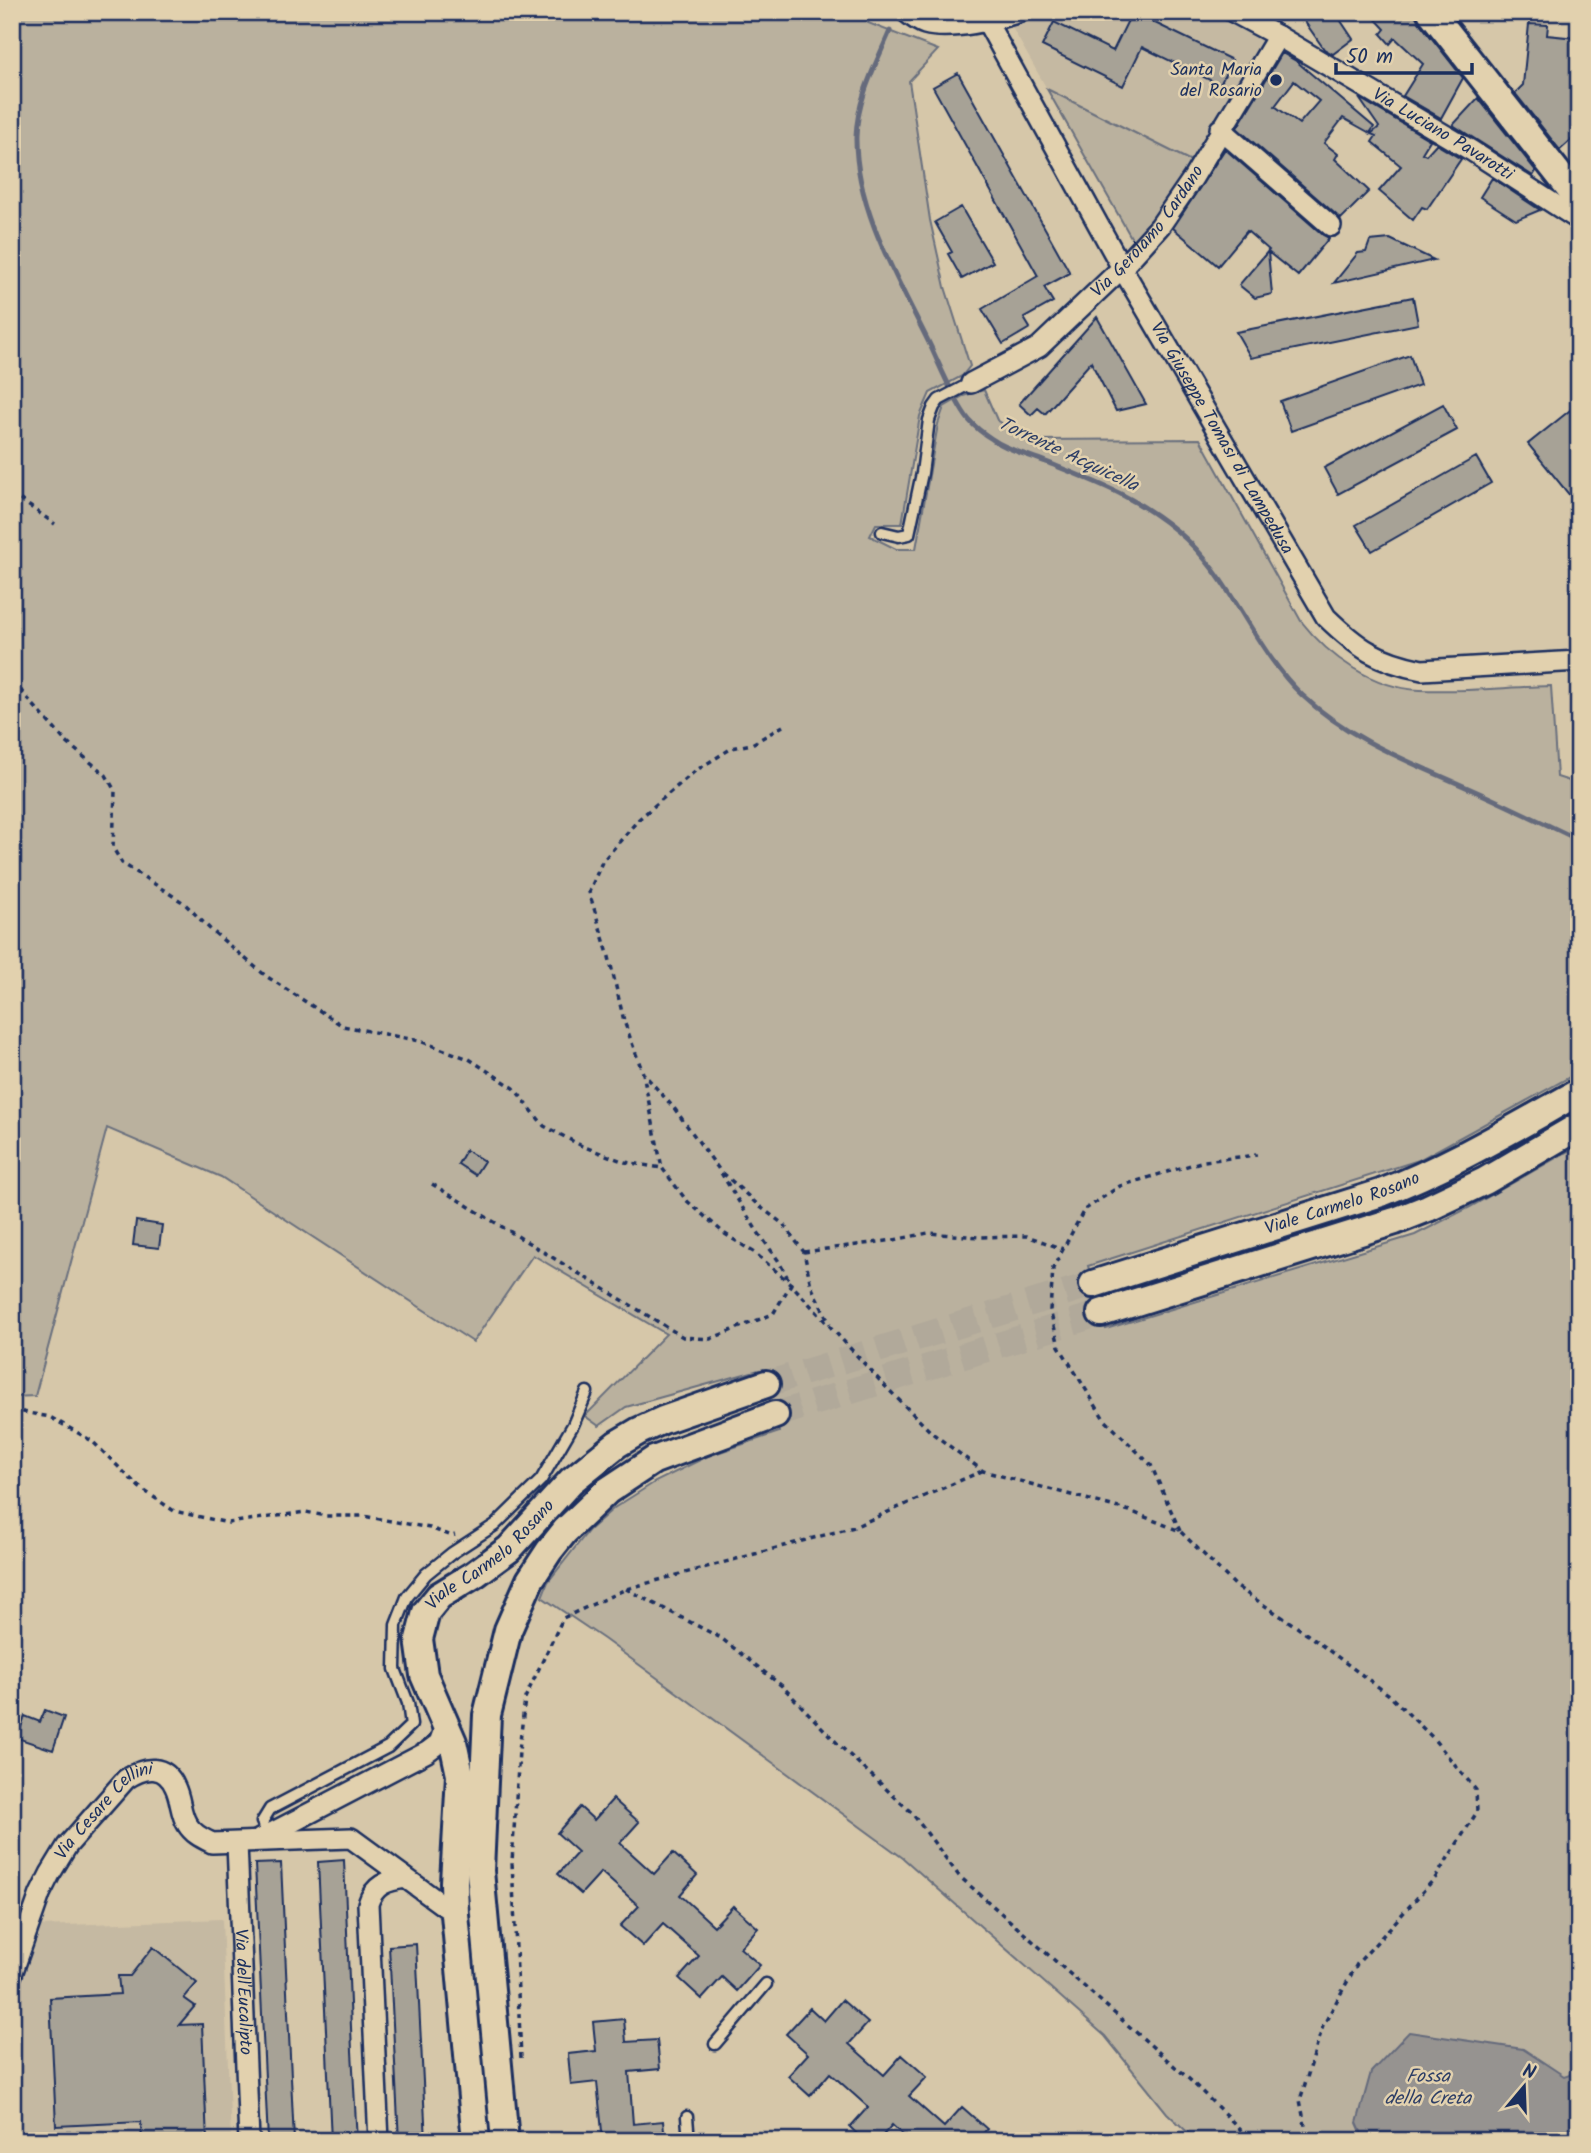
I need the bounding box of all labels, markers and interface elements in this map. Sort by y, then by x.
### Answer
scale bar [1336,32,1472,76]
text: 50 m [1346,41,1393,74]
place label: Santa Maria del Rosario [1170,56,1262,106]
marker: Santa Maria del Rosario [1268,72,1284,88]
street label: Via Luciano Pavarotti [1367,81,1520,189]
street label: Via Gerolamo Cardano [1084,160,1212,305]
street label: Via Giuseppe Tomasi di Lampedusa [1142,317,1301,560]
water label: Torrente Acquicella [993,409,1144,501]
street label: Viale Carmelo Rosano [1261,1164,1425,1243]
street label: Viale Carmelo Rosano [418,1493,562,1617]
street label: Via Cesare Cellini [47,1755,154,1865]
street label: Via dell'Eucalipto [226,1928,260,2056]
north arrow [1490,2052,1560,2122]
text: N [1518,2057,1539,2089]
water label: Fossa della Creta [1385,2062,1472,2114]

